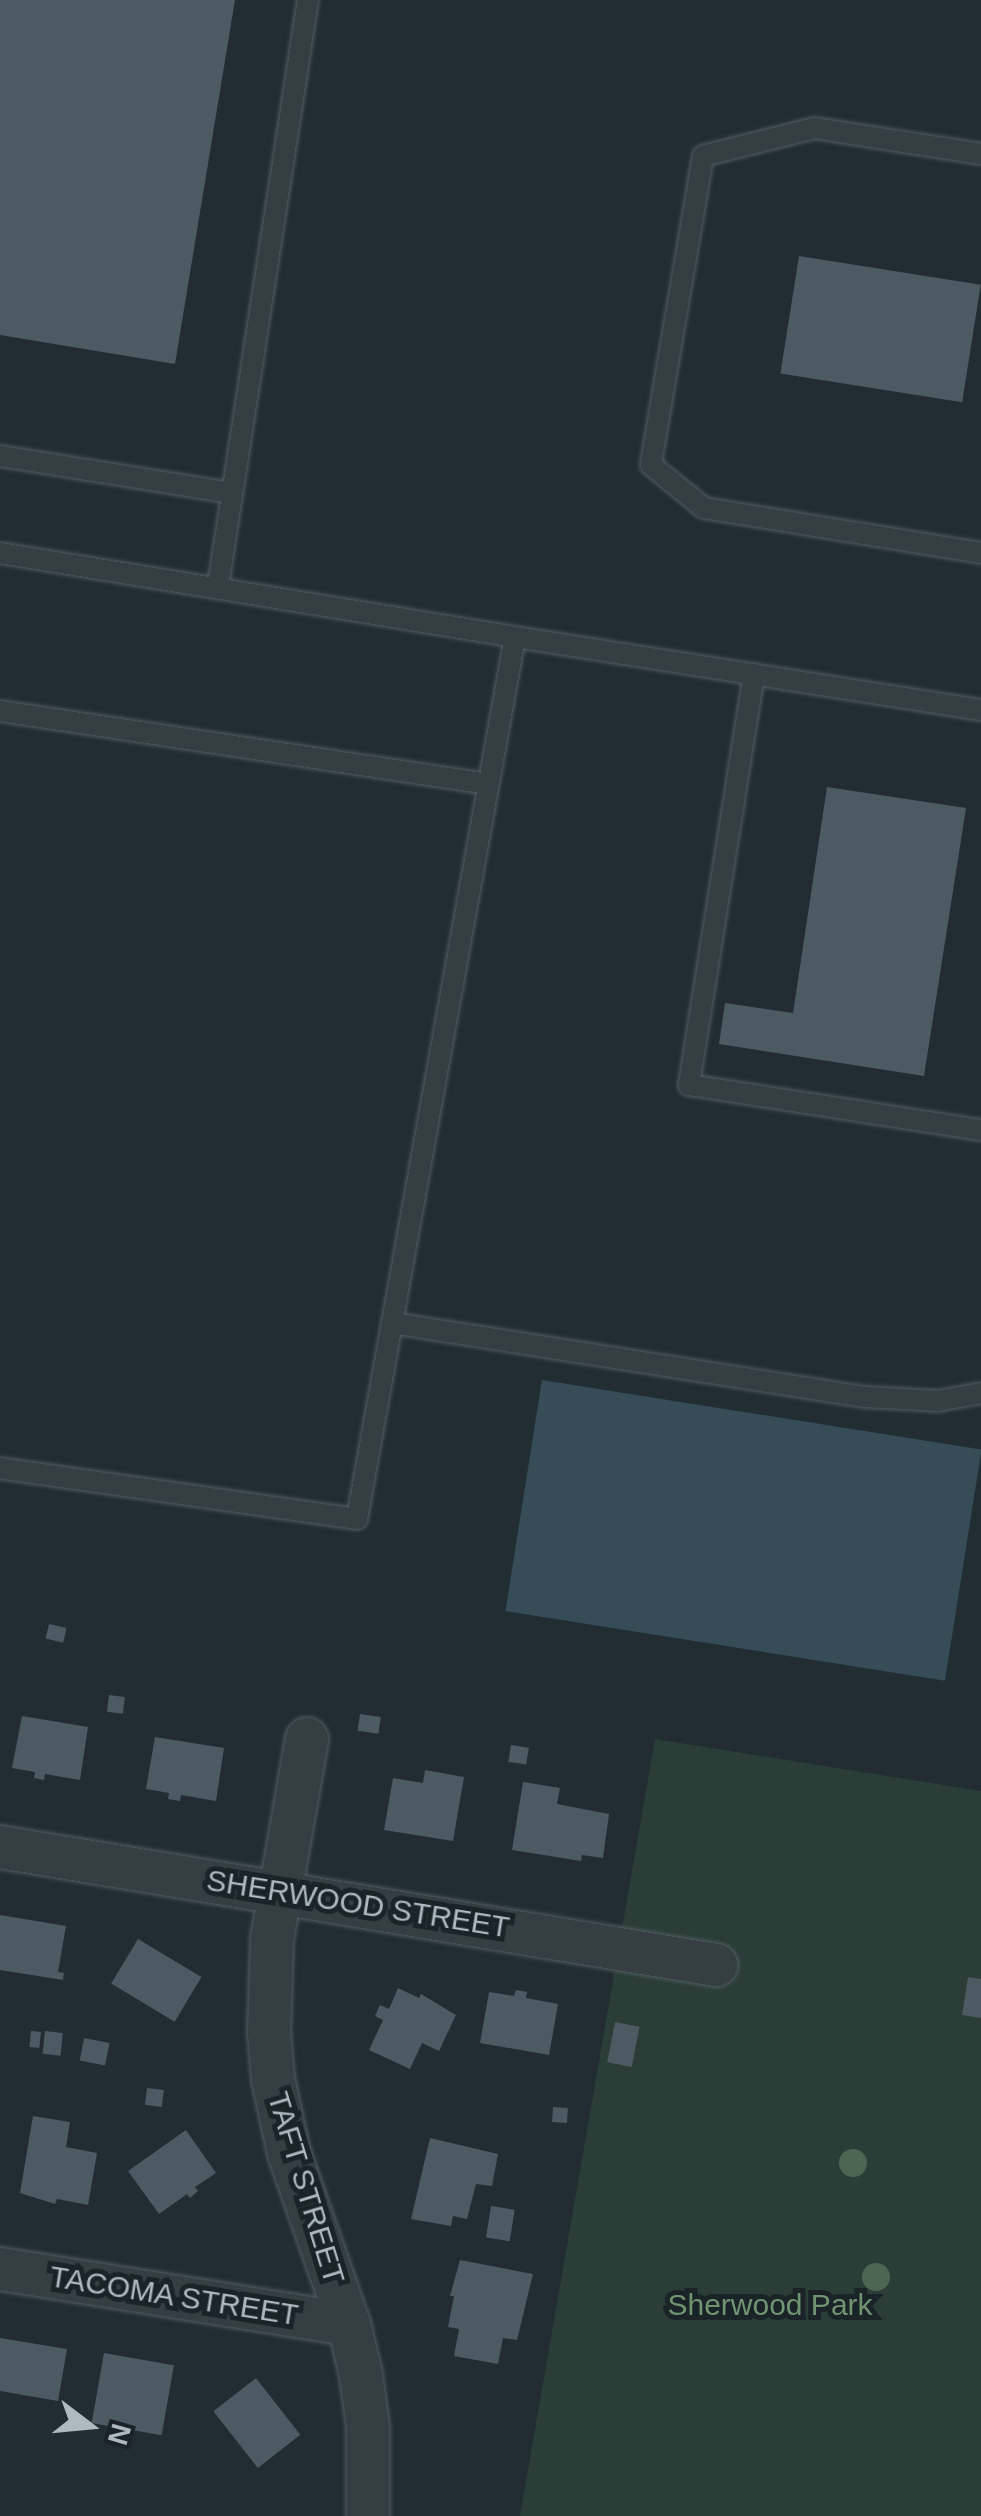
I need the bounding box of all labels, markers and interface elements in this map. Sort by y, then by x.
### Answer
street label: SHERWOOD STREET [204,1862,512,1946]
street label: TAFT STREET [260,2087,352,2289]
street label: TACOMA STREET [46,2258,302,2334]
park label: Sherwood Park [667,2287,873,2323]
north arrow [40,2376,140,2476]
text: N [102,2420,137,2448]

